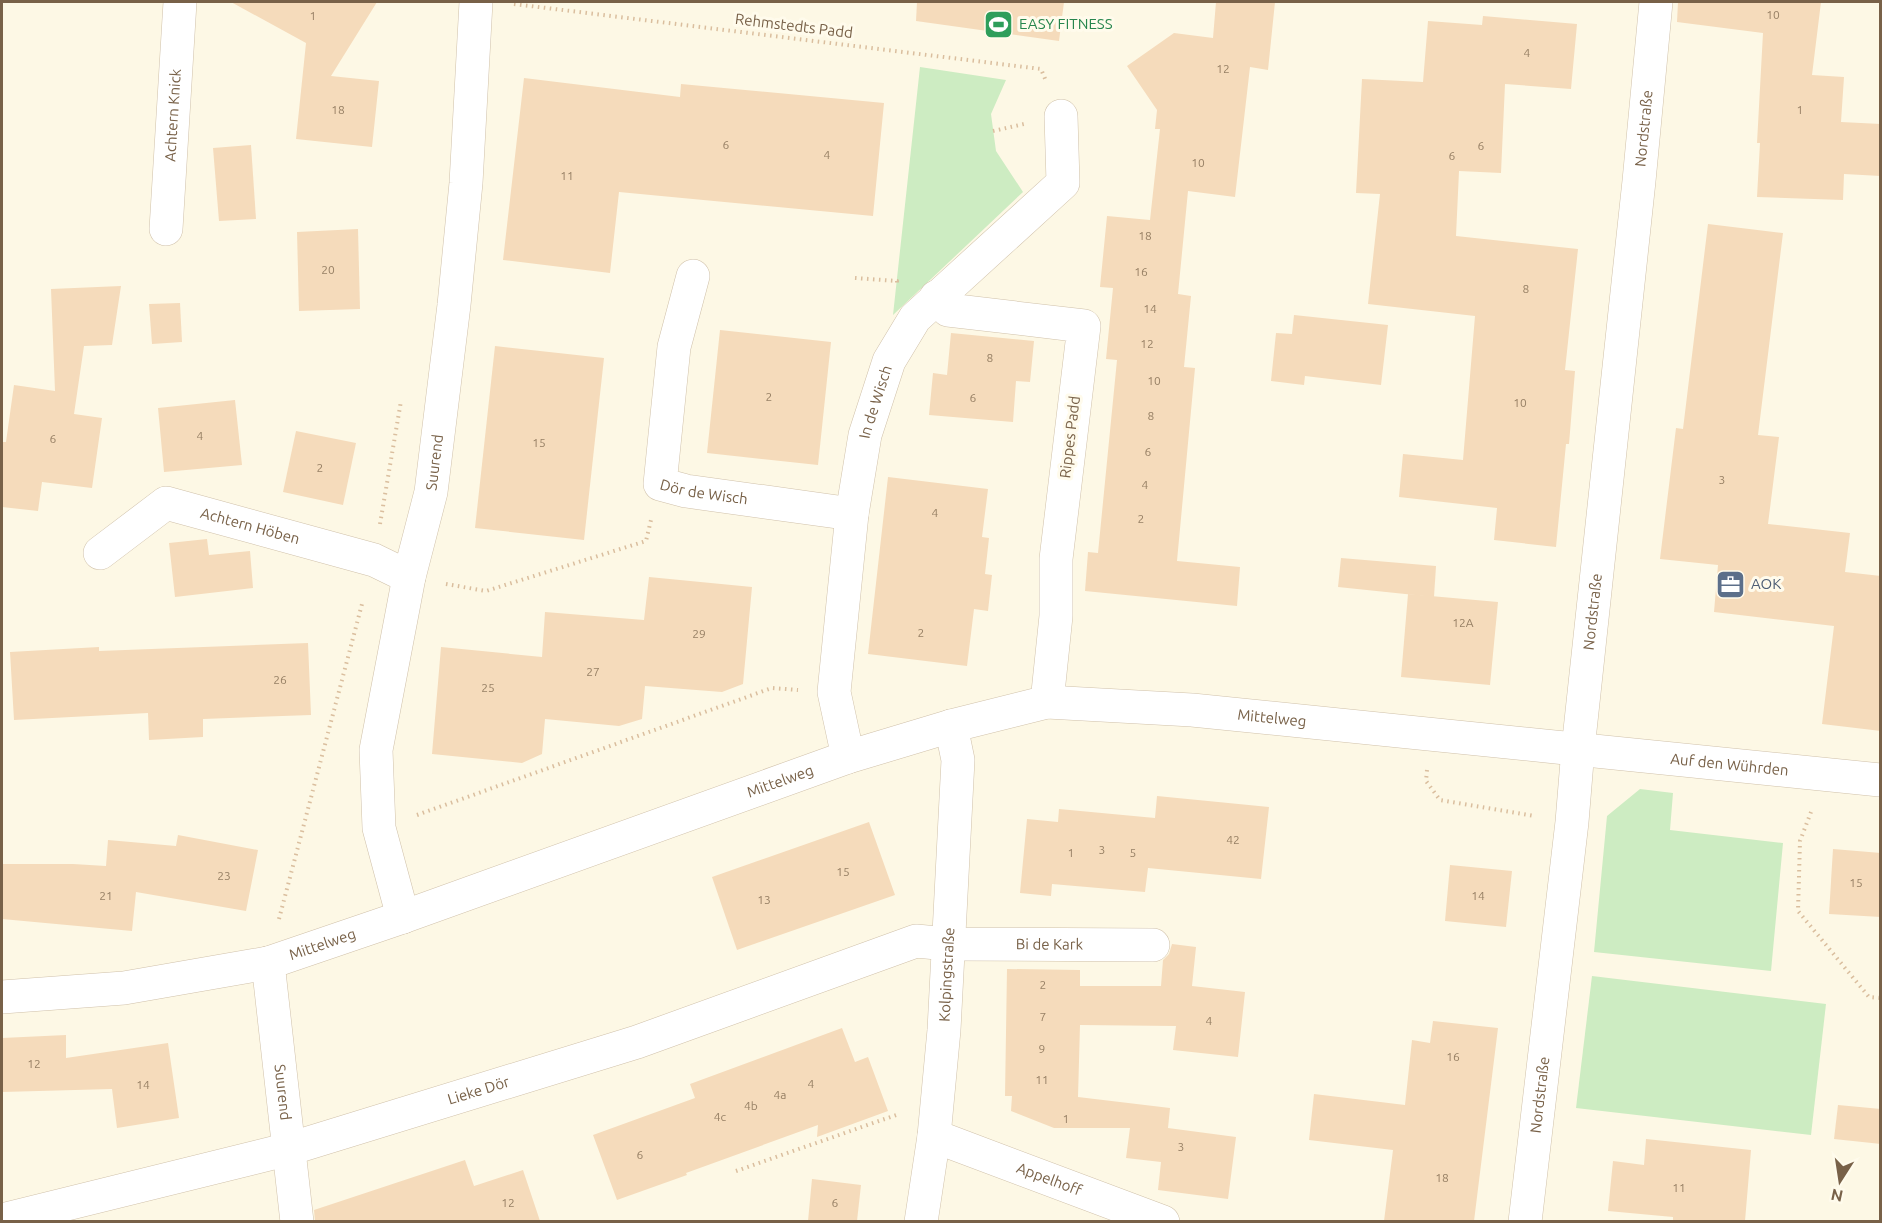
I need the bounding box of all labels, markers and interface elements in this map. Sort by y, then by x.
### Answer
sports icon: EASY FITNESS [982,8,1014,40]
house number: 10 [1766,8,1780,21]
house number: 1 [310,9,316,22]
street label: Rehmstedts Padd [734,10,854,41]
place label: EASY FITNESS [1019,15,1113,32]
house number: 4 [1524,46,1531,59]
house number: 12 [1216,62,1230,75]
street label: Achtern Knick [161,68,184,162]
street label: Nordstraße [1631,89,1656,168]
house number: 18 [331,103,345,116]
house number: 1 [1797,103,1803,116]
house number: 6 [723,138,730,151]
house number: 6 [1478,139,1485,152]
house number: 4 [824,148,831,161]
house number: 6 [1449,149,1456,162]
house number: 10 [1191,156,1205,169]
house number: 11 [560,169,574,182]
house number: 18 [1138,229,1152,242]
house number: 20 [321,263,335,276]
house number: 16 [1134,265,1148,278]
house number: 8 [1523,282,1530,295]
house number: 14 [1143,302,1157,315]
house number: 12 [1140,337,1154,350]
house number: 8 [987,351,994,364]
street label: In de Wisch [856,363,895,440]
house number: 10 [1147,374,1161,387]
house number: 2 [766,390,772,403]
house number: 6 [970,391,977,404]
street label: Rippes Padd [1056,395,1083,479]
house number: 10 [1513,396,1527,409]
house number: 8 [1148,409,1155,422]
house number: 4 [197,429,204,442]
house number: 6 [50,432,57,445]
street label: Suurend [422,433,446,491]
house number: 15 [532,436,546,449]
house number: 6 [1145,445,1152,458]
house number: 2 [317,461,323,474]
house number: 3 [1719,473,1725,486]
street label: Dör de Wisch [658,475,749,507]
house number: 4 [1142,478,1149,491]
street label: Achtern Höben [199,504,302,547]
house number: 4 [932,506,939,519]
house number: 2 [1138,512,1144,525]
office icon: AOK [1714,568,1746,600]
street label: Nordstraße [1580,572,1605,651]
place label: AOK [1751,575,1781,592]
house number: 12A [1452,616,1474,629]
house number: 2 [918,626,924,639]
house number: 29 [692,627,706,640]
house number: 27 [586,665,600,678]
house number: 26 [273,673,287,686]
house number: 25 [481,681,495,694]
street label: Mittelweg [1237,706,1307,730]
street label: Auf den Wührden [1670,750,1789,779]
street label: Mittelweg [745,761,816,801]
house number: 42 [1226,833,1240,846]
house number: 3 [1099,843,1105,856]
house number: 1 [1068,846,1074,859]
house number: 5 [1130,846,1136,859]
house number: 15 [836,865,850,878]
house number: 23 [217,869,231,882]
house number: 15 [1849,876,1863,889]
house number: 21 [99,889,113,902]
house number: 14 [1471,889,1485,902]
house number: 13 [757,893,771,906]
street label: Mittelweg [287,925,358,963]
street label: Kolpingstraße [935,927,957,1022]
street label: Bi de Kark [1016,935,1083,953]
house number: 2 [1040,978,1046,991]
house number: 7 [1040,1010,1046,1023]
house number: 4 [1206,1014,1213,1027]
house number: 9 [1039,1042,1045,1055]
house number: 16 [1446,1050,1460,1063]
street label: Nordstraße [1527,1056,1552,1134]
house number: 12 [27,1057,41,1070]
street label: Suurend [271,1063,295,1121]
street label: Lieke Dör [446,1073,512,1108]
house number: 11 [1035,1073,1049,1086]
house number: 4 [808,1077,815,1090]
house number: 14 [136,1078,150,1091]
house number: 4a [774,1088,786,1101]
house number: 4b [744,1099,758,1112]
house number: 4c [714,1110,727,1123]
house number: 1 [1063,1112,1069,1125]
house number: 3 [1178,1140,1184,1153]
house number: 6 [637,1148,644,1161]
north arrow [1810,1151,1870,1211]
street label: Appelhoff [1014,1159,1085,1199]
house number: 18 [1435,1171,1449,1184]
house number: 11 [1672,1181,1686,1194]
text: N [1829,1186,1845,1206]
house number: 12 [501,1196,515,1209]
house number: 6 [832,1196,839,1209]

